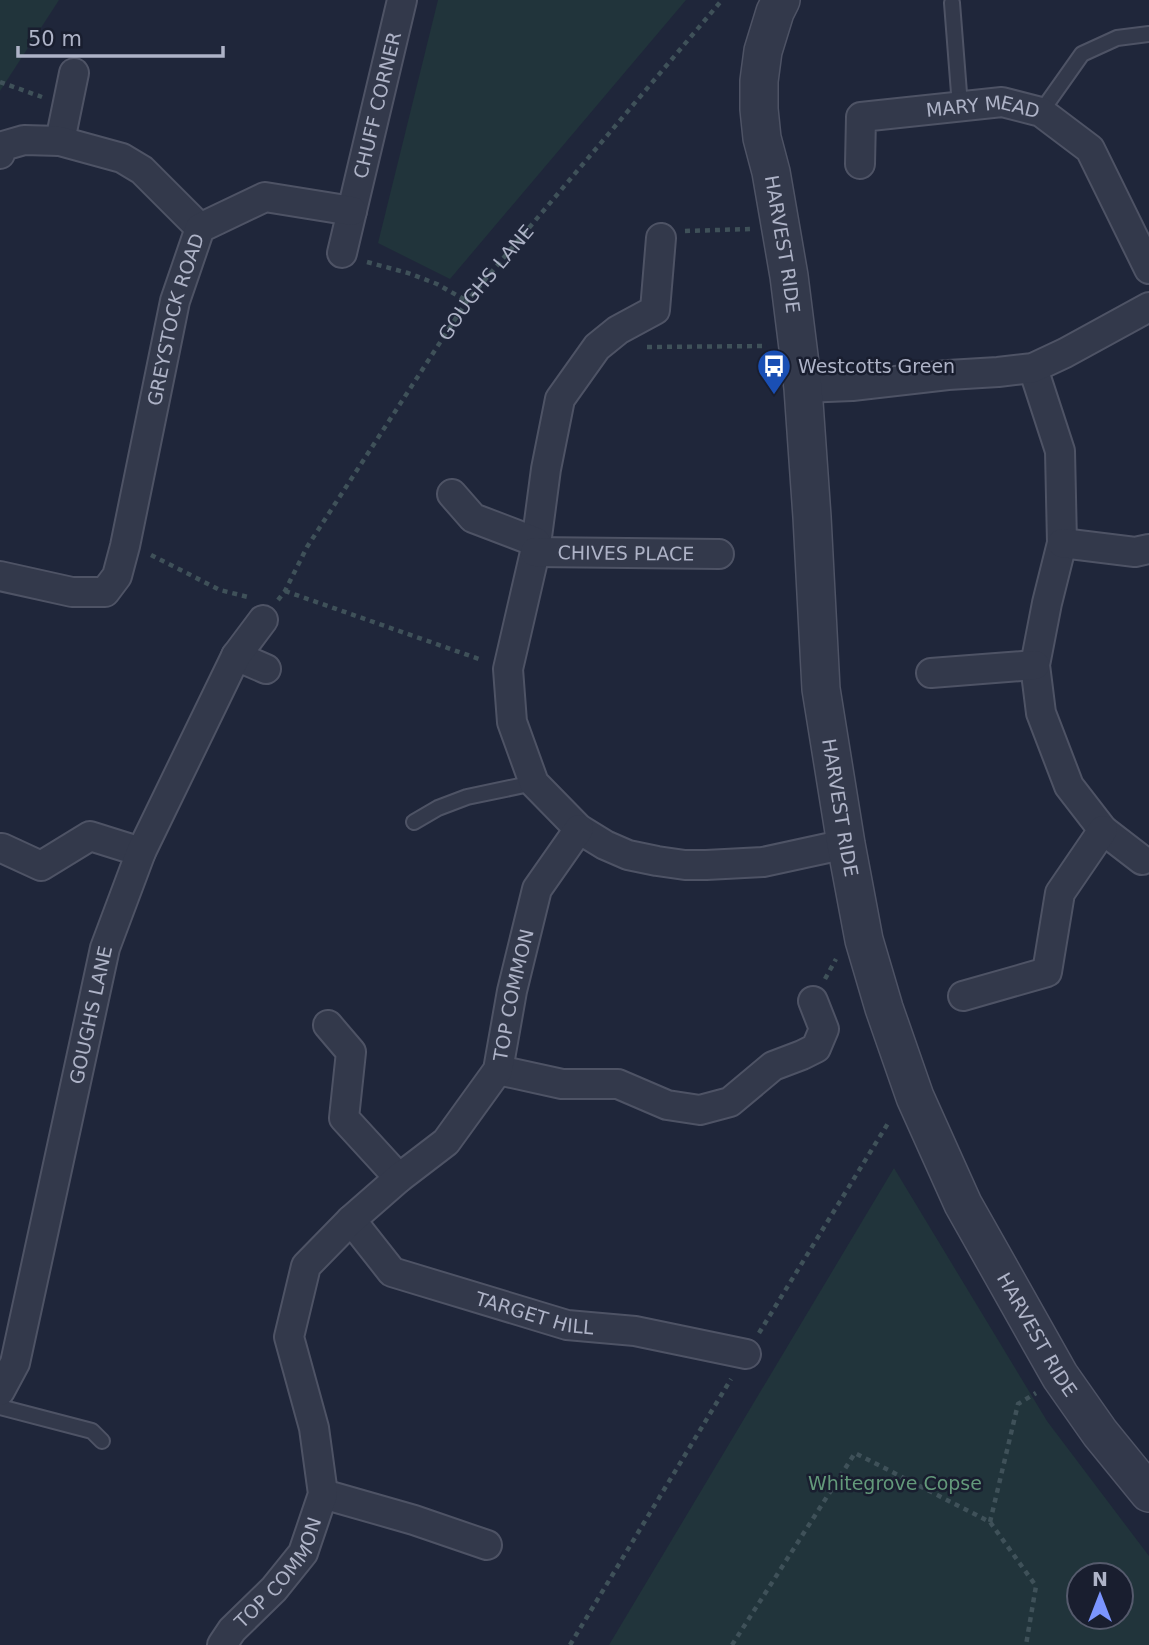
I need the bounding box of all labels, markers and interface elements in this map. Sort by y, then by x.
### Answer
scale bar [18,14,222,58]
text: 50 m [28,27,82,51]
street label: CHUFF CORNER [349,29,405,181]
street label: MARY MEAD [925,91,1042,122]
street label: HARVEST RIDE [761,173,805,315]
street label: GOUGHS LANE [433,220,538,344]
street label: GREYSTOCK ROAD [143,230,208,408]
bus stop icon: Westcotts Green [755,347,793,396]
place label: Westcotts Green [798,355,955,377]
street label: CHIVES PLACE [557,541,695,565]
street label: HARVEST RIDE [818,737,863,879]
street label: TOP COMMON [489,927,538,1064]
street label: GOUGHS LANE [65,944,116,1086]
street label: HARVEST RIDE [993,1269,1082,1401]
street label: TARGET HILL [472,1287,595,1338]
park label: Whitegrove Copse [808,1472,982,1494]
street label: TOP COMMON [229,1514,325,1633]
north arrow [1065,1561,1135,1631]
text: N [1092,1568,1108,1590]

